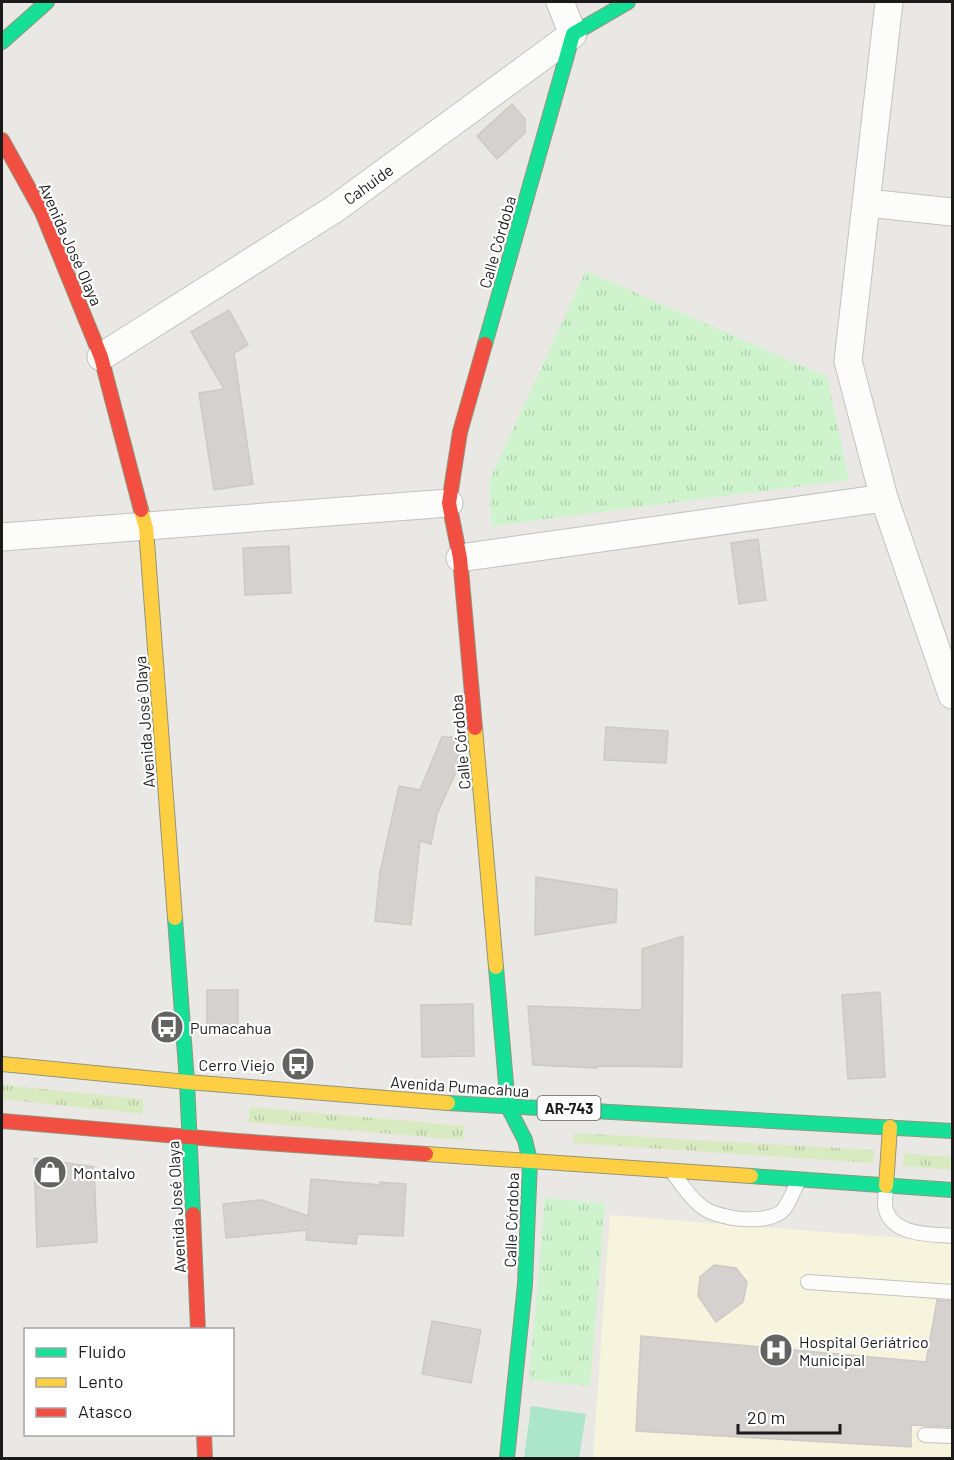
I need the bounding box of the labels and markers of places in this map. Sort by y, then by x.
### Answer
bus stop icon: Pumacahua [149,1009,185,1045]
place label: Pumacahua [190,1018,271,1037]
bus stop icon: Cerro Viejo [280,1046,316,1082]
place label: Cerro Viejo [199,1055,275,1074]
shop icon: Montalvo [32,1154,68,1190]
place label: Montalvo [73,1163,136,1182]
hospital icon: Hospital Geriátrico Municipal [758,1332,794,1368]
place label: Hospital Geriátrico Municipal [799,1332,929,1369]

